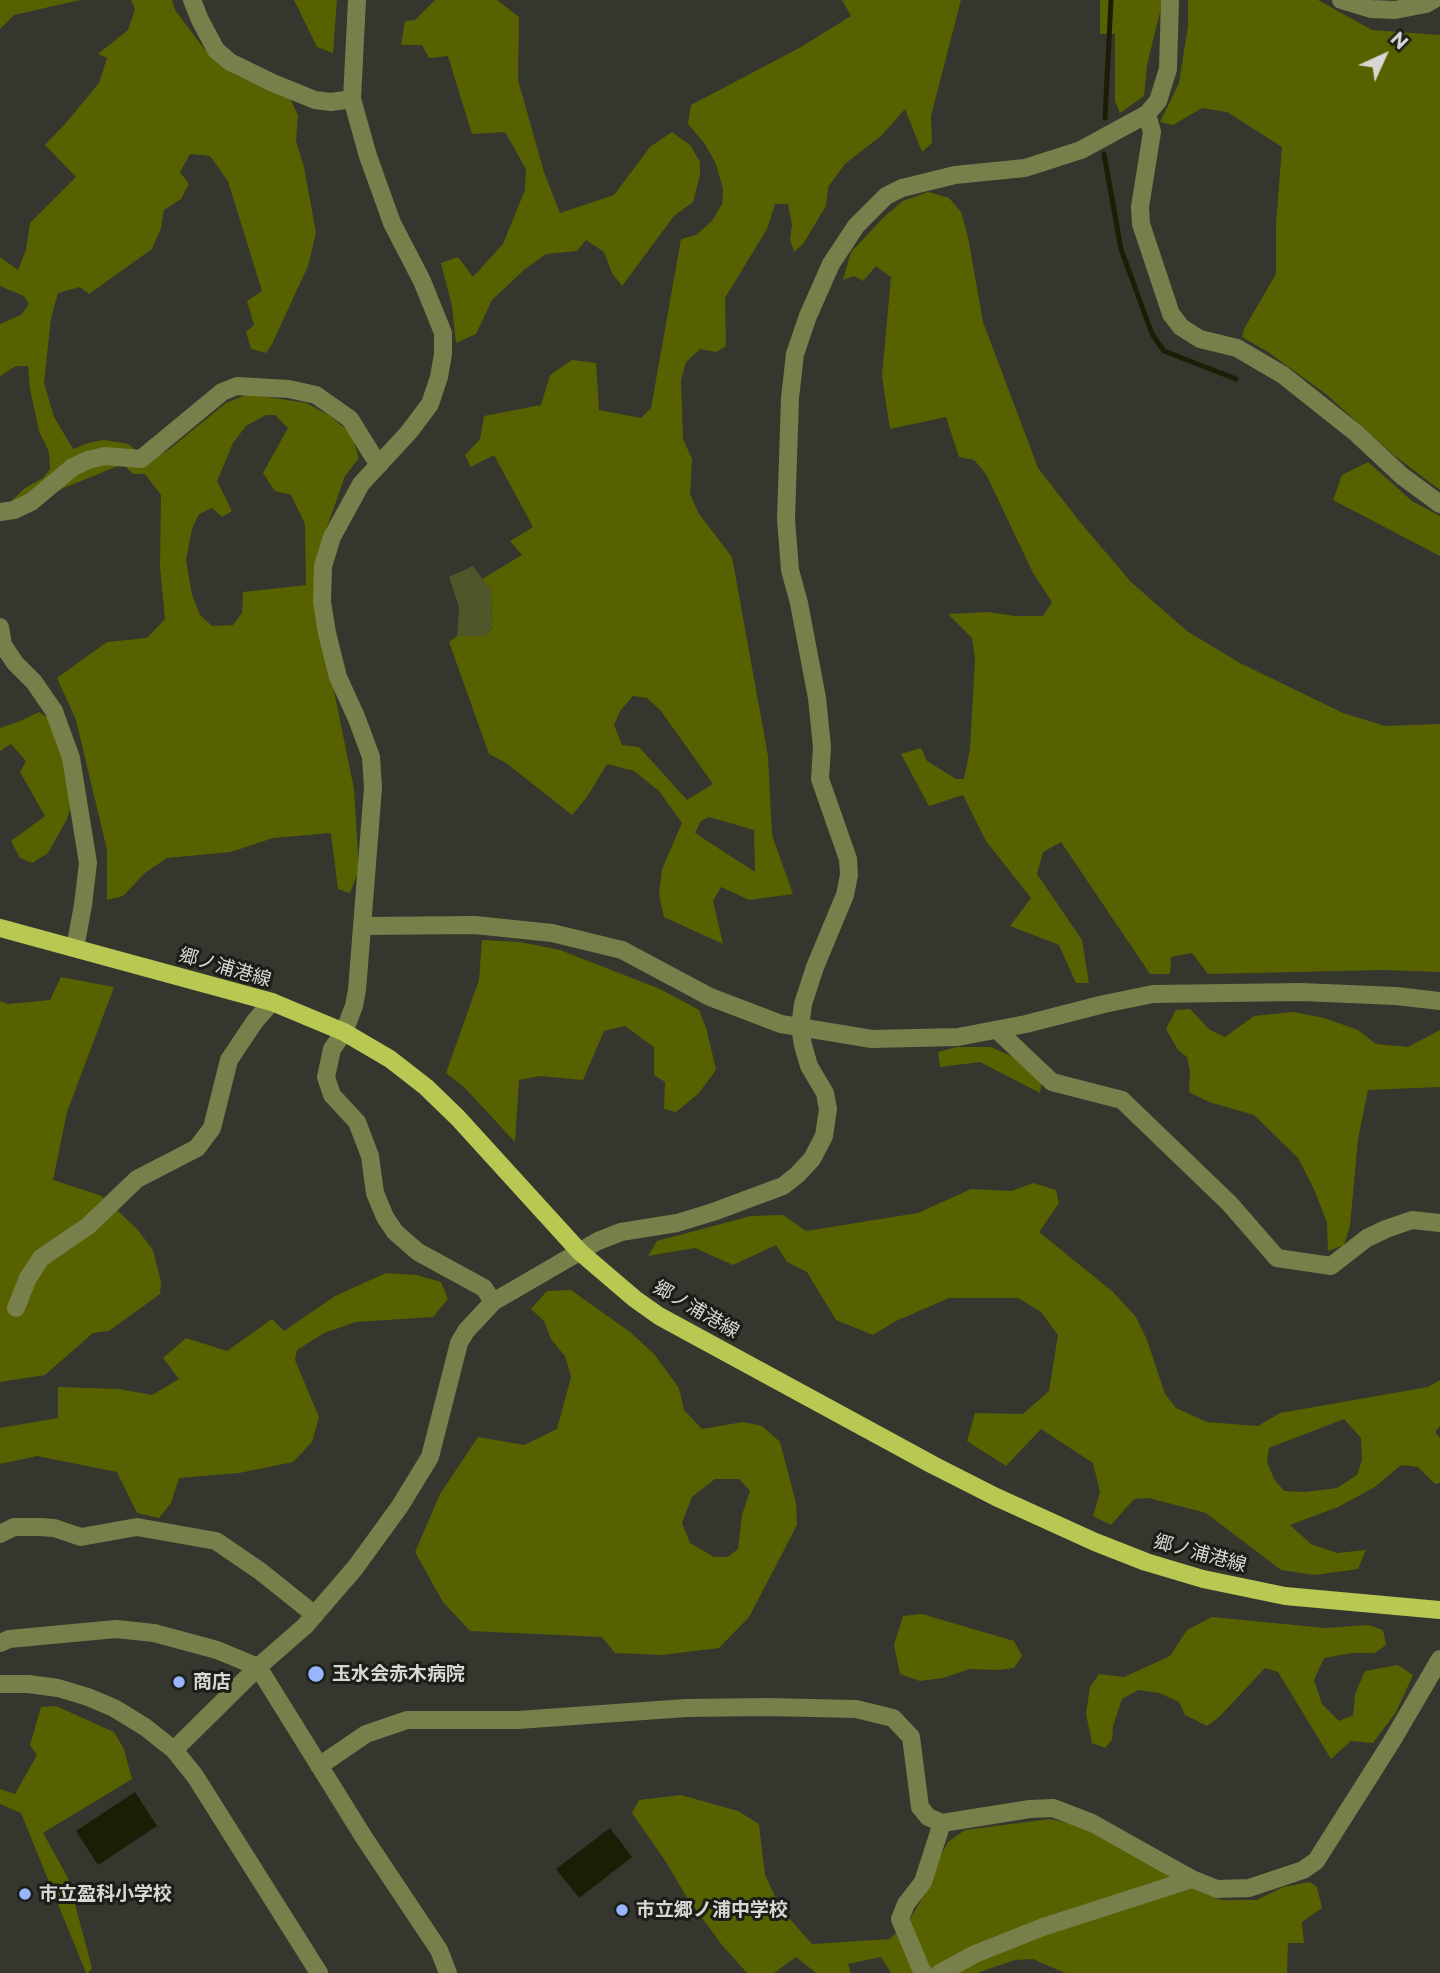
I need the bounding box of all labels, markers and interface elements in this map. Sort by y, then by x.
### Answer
north arrow [1349,21,1419,91]
text: N [1386,27,1413,54]
street label: 郷ノ浦港線 [176,944,274,992]
street label: 郷ノ浦港線 [649,1276,743,1344]
street label: 郷ノ浦港線 [1151,1531,1249,1577]
place label: 玉水会赤木病院 [332,1663,465,1685]
marker: 玉水会赤木病院 [306,1664,326,1684]
place label: 商店 [193,1671,231,1693]
marker: 商店 [171,1674,187,1690]
place label: 市立盈科小学校 [39,1883,172,1905]
marker: 市立盈科小学校 [17,1886,33,1902]
place label: 市立郷ノ浦中学校 [636,1899,788,1921]
marker: 市立郷ノ浦中学校 [614,1902,630,1918]

